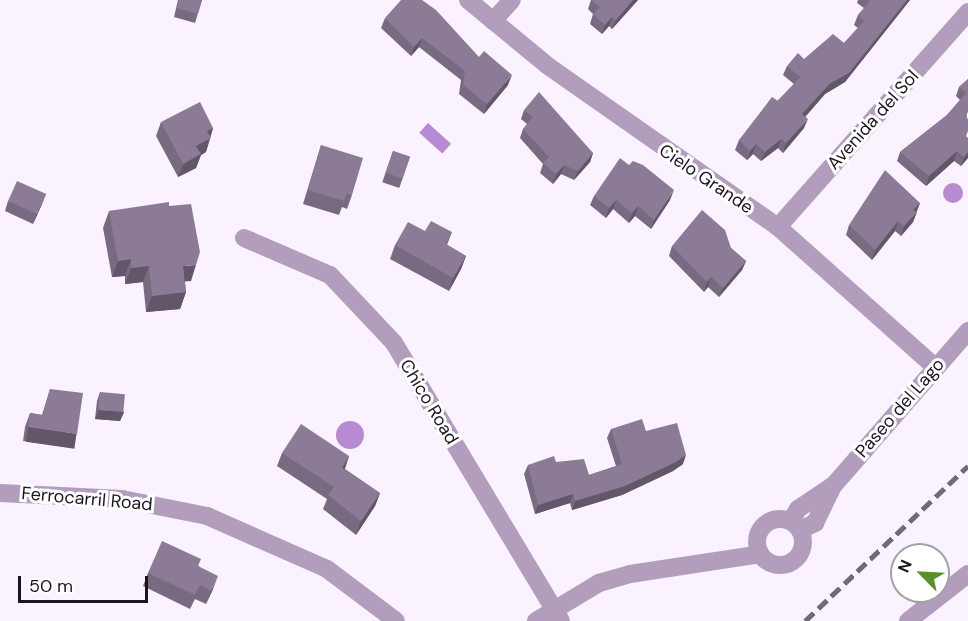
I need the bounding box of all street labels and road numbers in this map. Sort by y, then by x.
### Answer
street label: Avenida del Sol [823,66,923,174]
street label: Cielo Grande [655,140,757,218]
street label: Paseo del Lago [851,354,949,462]
street label: Chico Road [395,356,463,448]
street label: Ferrocarril Road [21,483,153,515]

